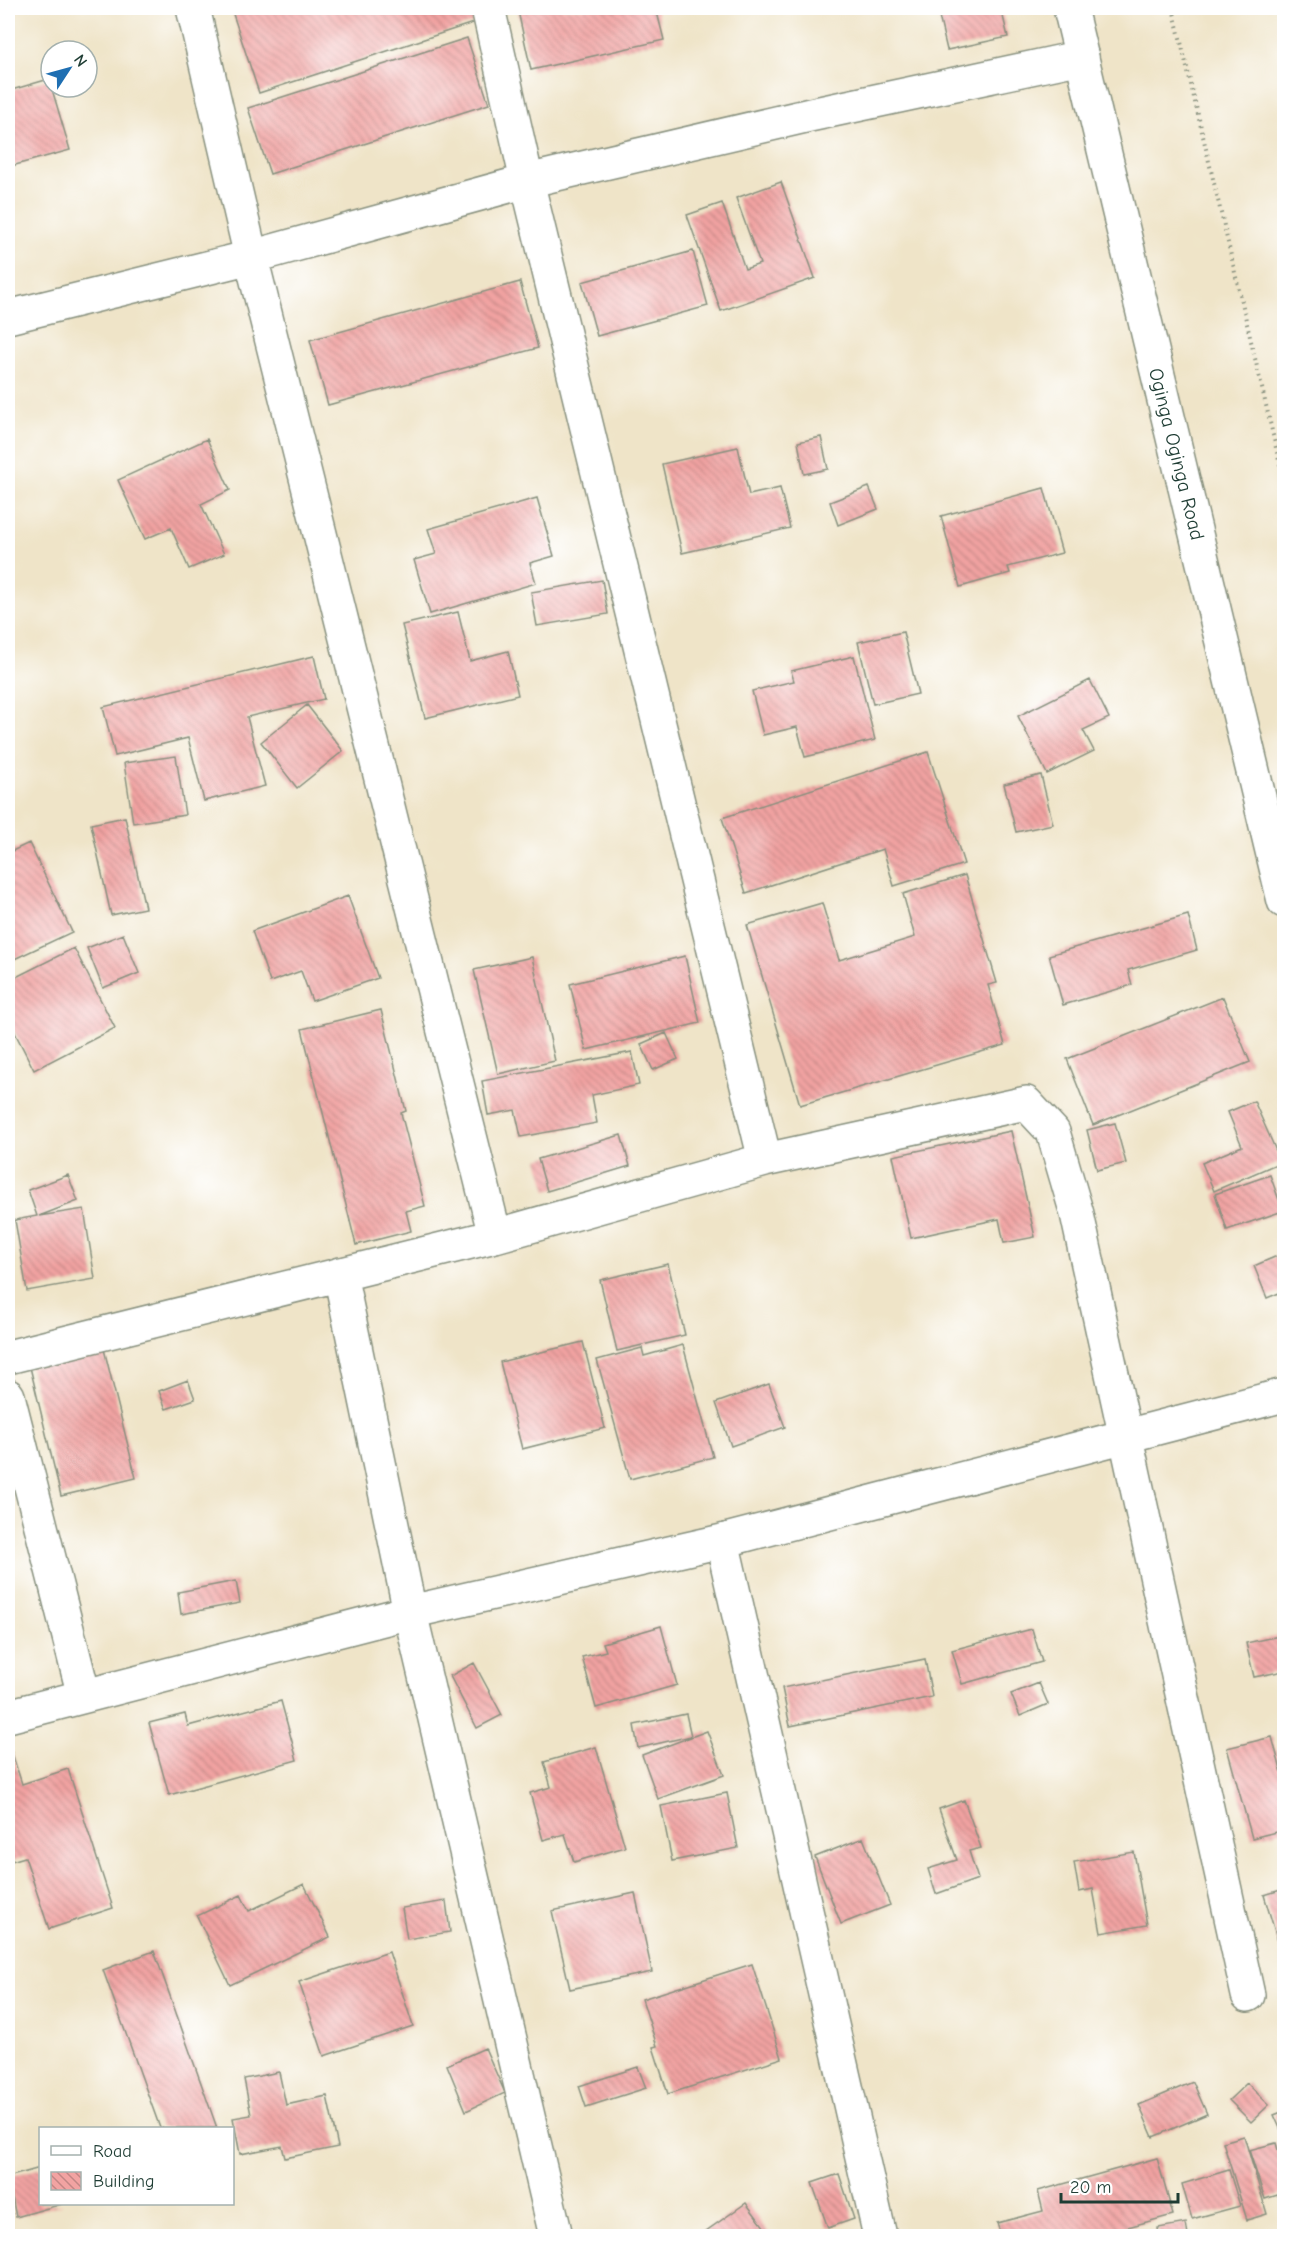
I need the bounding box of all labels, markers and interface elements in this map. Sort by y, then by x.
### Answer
north arrow [39,39,99,99]
text: N [70,51,91,70]
street label: Oginga Oginga Road [1144,366,1209,543]
legend [39,2127,234,2205]
text: Road [93,2141,132,2162]
scale bar [1061,2166,1178,2204]
text: Building [93,2171,155,2192]
text: 20 m [1070,2177,1111,2198]

